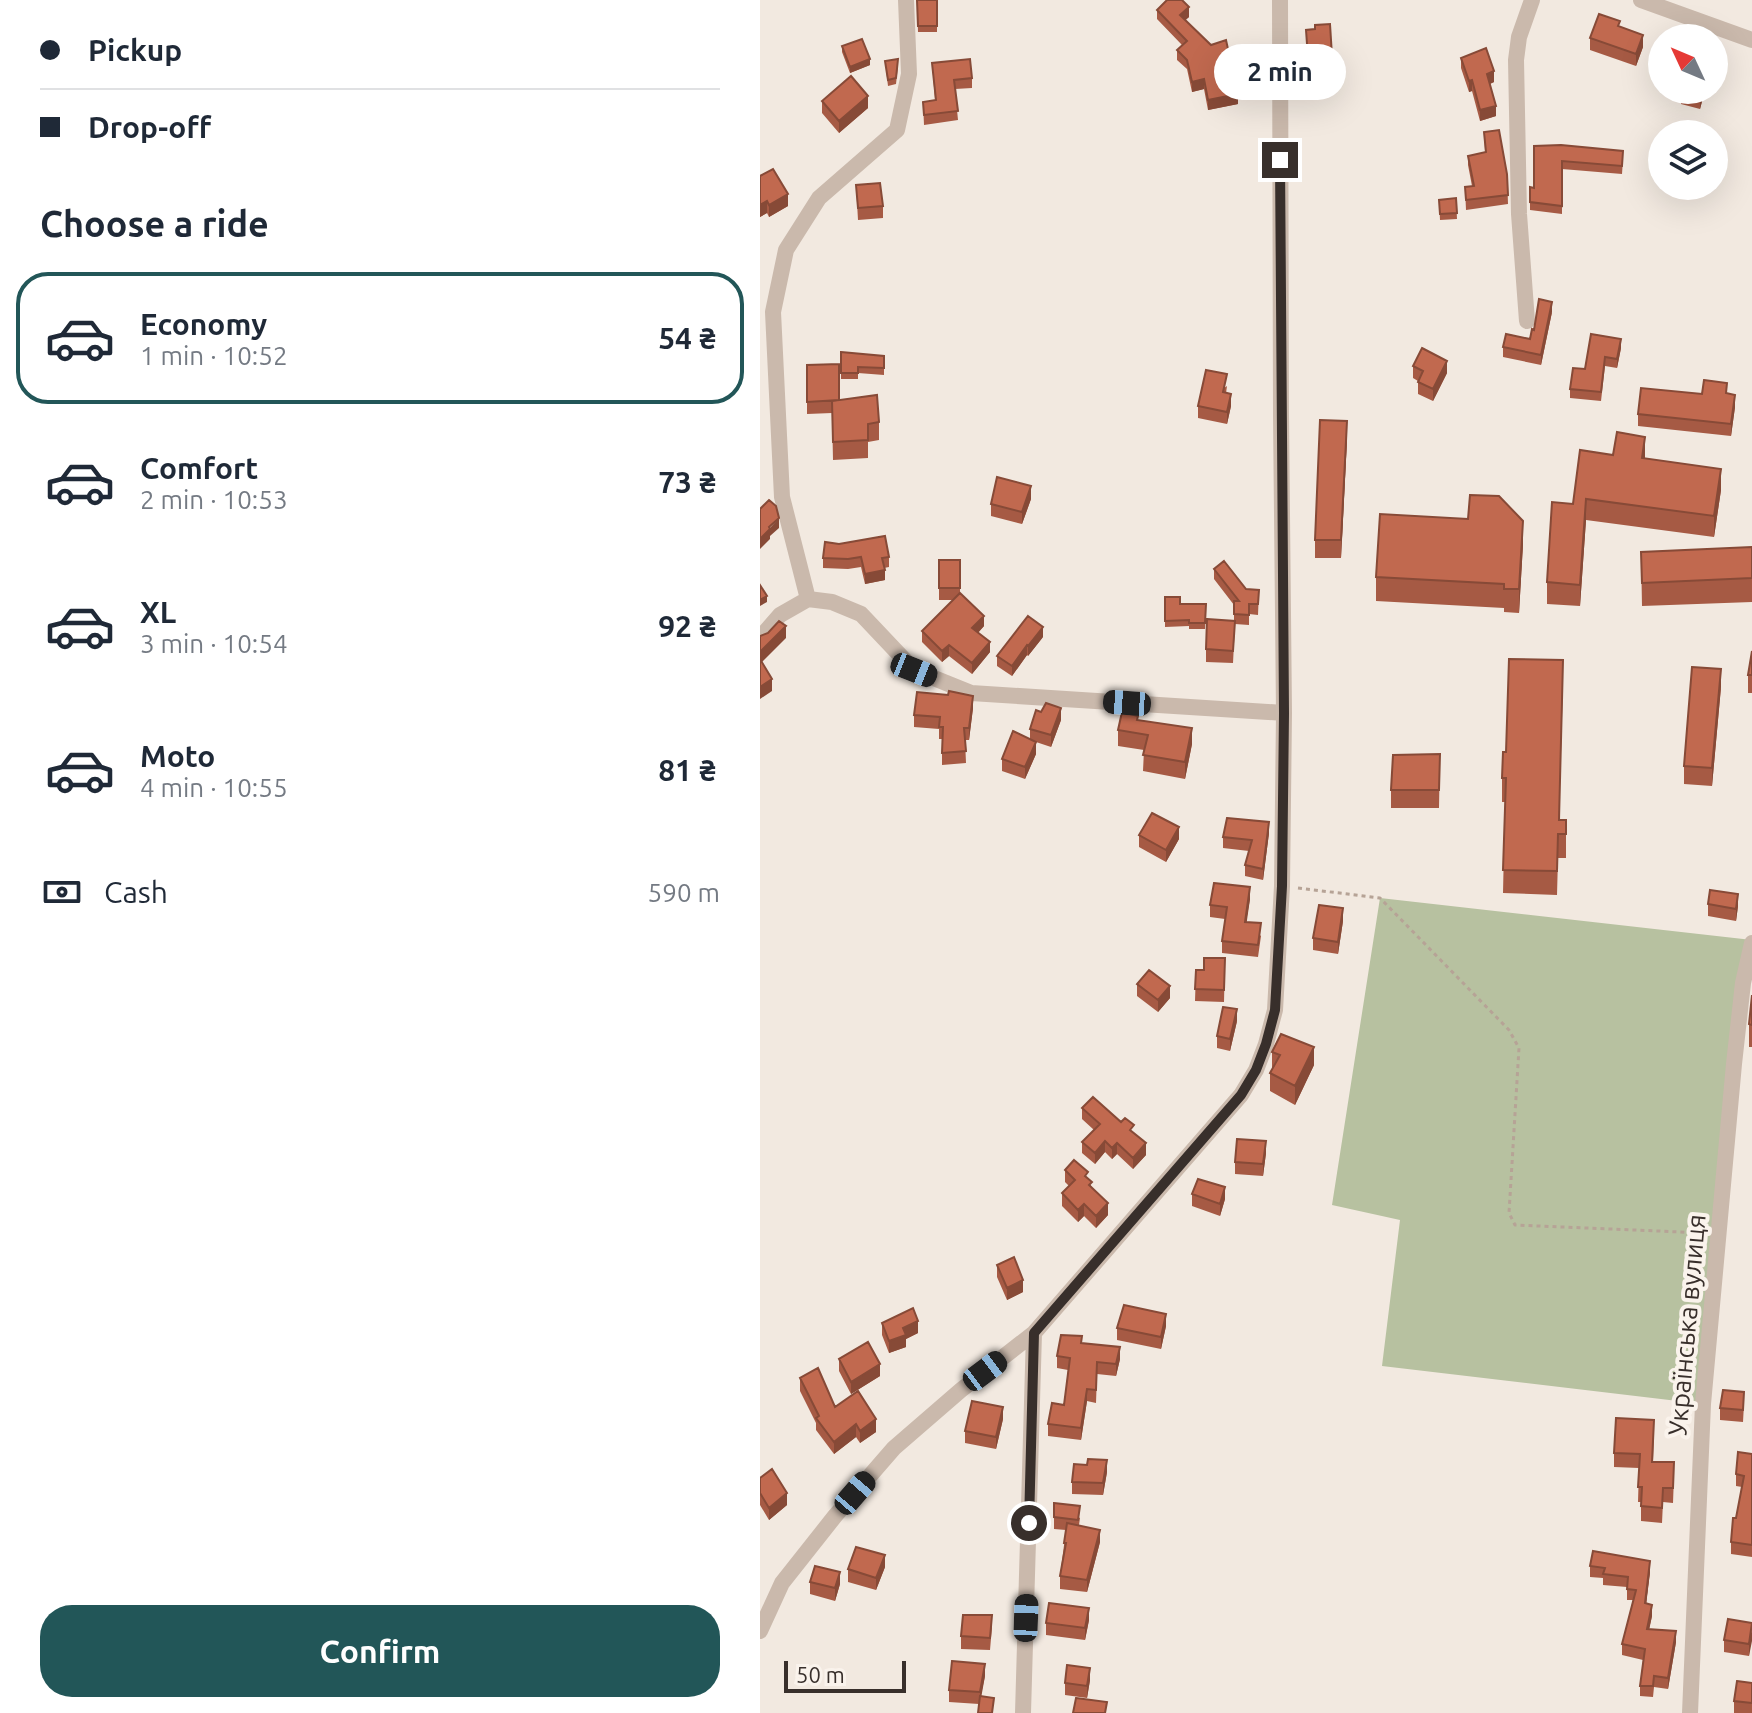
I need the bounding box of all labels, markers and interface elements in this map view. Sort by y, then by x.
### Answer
north arrow [1648,24,1728,104]
map controls [1648,24,1728,200]
text: Pickup [88,33,182,67]
callout: 2 min [1214,44,1346,100]
text: 2 min [1247,57,1313,86]
text: Drop-off [88,110,211,144]
button: layers [1648,120,1728,200]
route end [1262,142,1298,178]
text: Choose a ride [40,203,269,244]
icon: car [44,302,116,374]
text: Economy [140,307,267,341]
text: 54 ₴ [658,321,716,355]
text: 1 min · 10:52 [140,341,288,370]
icon: car [44,446,116,518]
text: Comfort [140,451,258,485]
text: 73 ₴ [658,465,716,499]
text: 2 min · 10:53 [140,485,288,514]
icon: car [44,590,116,662]
text: XL [140,595,176,629]
text: 92 ₴ [658,609,716,643]
text: 3 min · 10:54 [140,629,288,658]
car [887,650,941,690]
car [1102,689,1152,717]
icon: car [44,734,116,806]
text: Moto [140,739,215,773]
text: 81 ₴ [658,753,716,787]
text: 4 min · 10:55 [140,773,288,802]
icon: cash [40,870,84,914]
text: Cash [104,875,168,909]
text: 590 m [648,878,720,907]
street label: Українська вулиця [1662,1213,1711,1437]
car [959,1347,1011,1395]
car [830,1467,880,1519]
route start [1011,1505,1047,1541]
car [1013,1594,1039,1642]
button: Confirm [40,1605,720,1697]
scale bar [784,1657,906,1693]
text: 50 m [796,1662,845,1687]

